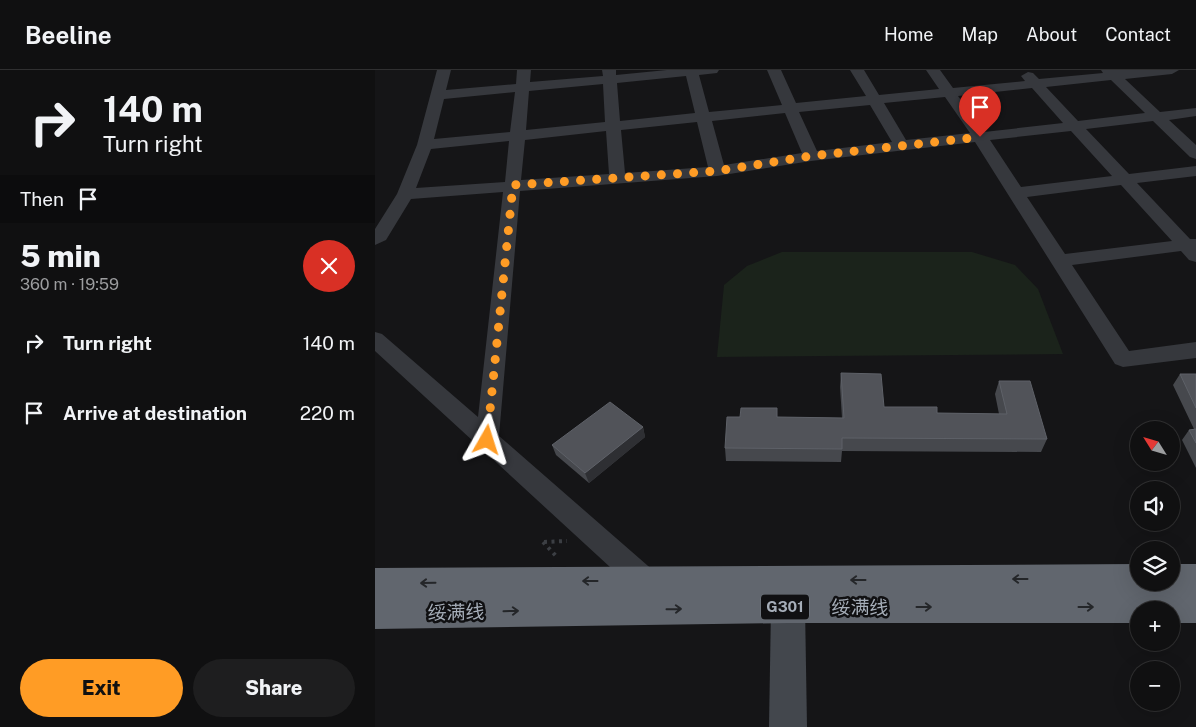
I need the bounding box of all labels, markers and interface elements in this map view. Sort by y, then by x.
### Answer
text: Beeline [25,21,112,49]
text: Home [884,24,934,45]
text: Map [962,24,998,45]
text: About [1026,24,1077,45]
text: Contact [1105,24,1171,45]
pin [959,86,1001,137]
text: 140 m [103,89,203,130]
icon: right [20,90,85,155]
icon: arrive [966,93,994,121]
text: Turn right [103,131,203,157]
icon: arrive [74,185,102,213]
text: Then [20,188,64,210]
text: 5 min [20,238,101,274]
button: close [303,240,355,292]
text: 360 m · 19:59 [20,275,119,294]
icon: right [20,329,48,357]
text: Turn right [63,332,152,354]
text: 140 m [303,332,355,354]
icon: arrive [20,399,48,427]
text: Arrive at destination [63,402,247,424]
text: 220 m [300,402,355,424]
position arrow [460,413,512,465]
north arrow [1130,421,1180,471]
map controls [1130,421,1180,711]
button: sound [1130,481,1180,531]
button: layers [1130,541,1180,591]
one-way arrow [1012,574,1028,584]
one-way arrow [850,575,866,585]
one-way arrow [582,576,598,586]
one-way arrow [420,579,436,588]
road number: G301 [761,594,809,620]
street label: 绥满线 [831,596,889,618]
street label: 绥满线 [427,601,485,623]
button: + [1130,601,1180,651]
one-way arrow [915,602,931,612]
one-way arrow [1078,602,1094,612]
one-way arrow [665,604,681,614]
one-way arrow [502,606,519,616]
button: Exit [20,659,183,717]
button: Share [193,659,355,717]
button: − [1130,661,1180,711]

